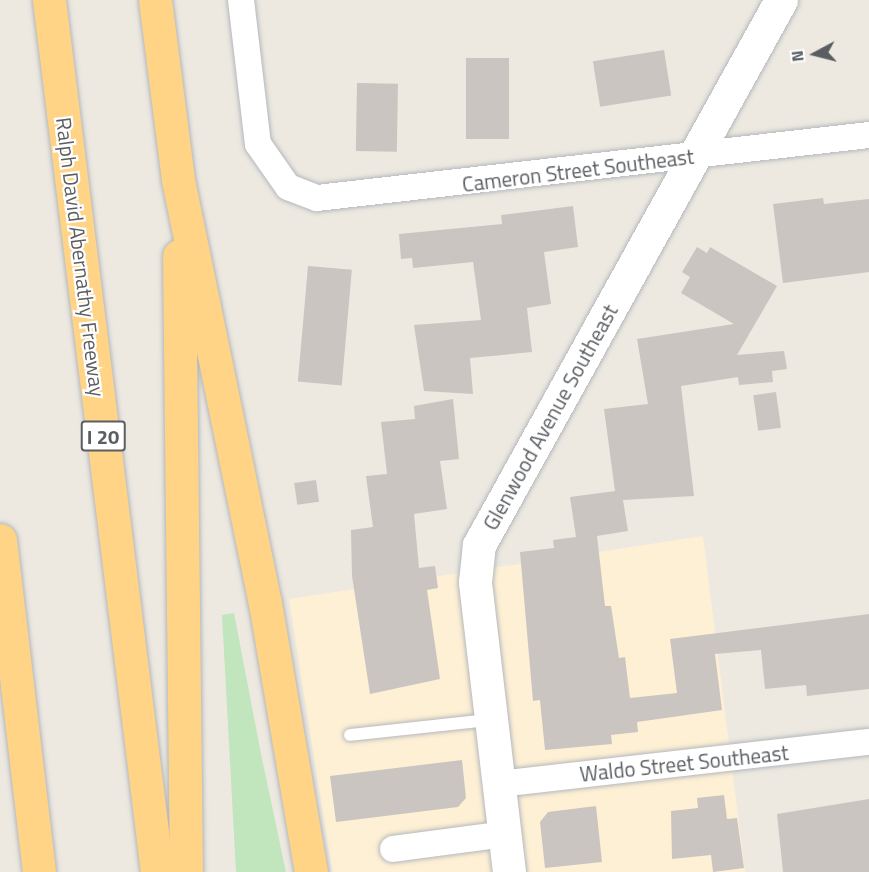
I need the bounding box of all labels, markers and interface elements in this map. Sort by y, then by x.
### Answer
north arrow [785,24,845,84]
text: N [785,49,810,63]
street label: Ralph David Abernathy Freeway [51,116,111,398]
street label: Cameron Street Southeast [461,143,695,197]
street label: Glenwood Avenue Southeast [477,300,623,534]
road number: I 20 [80,419,126,453]
street label: Waldo Street Southeast [578,740,790,786]

